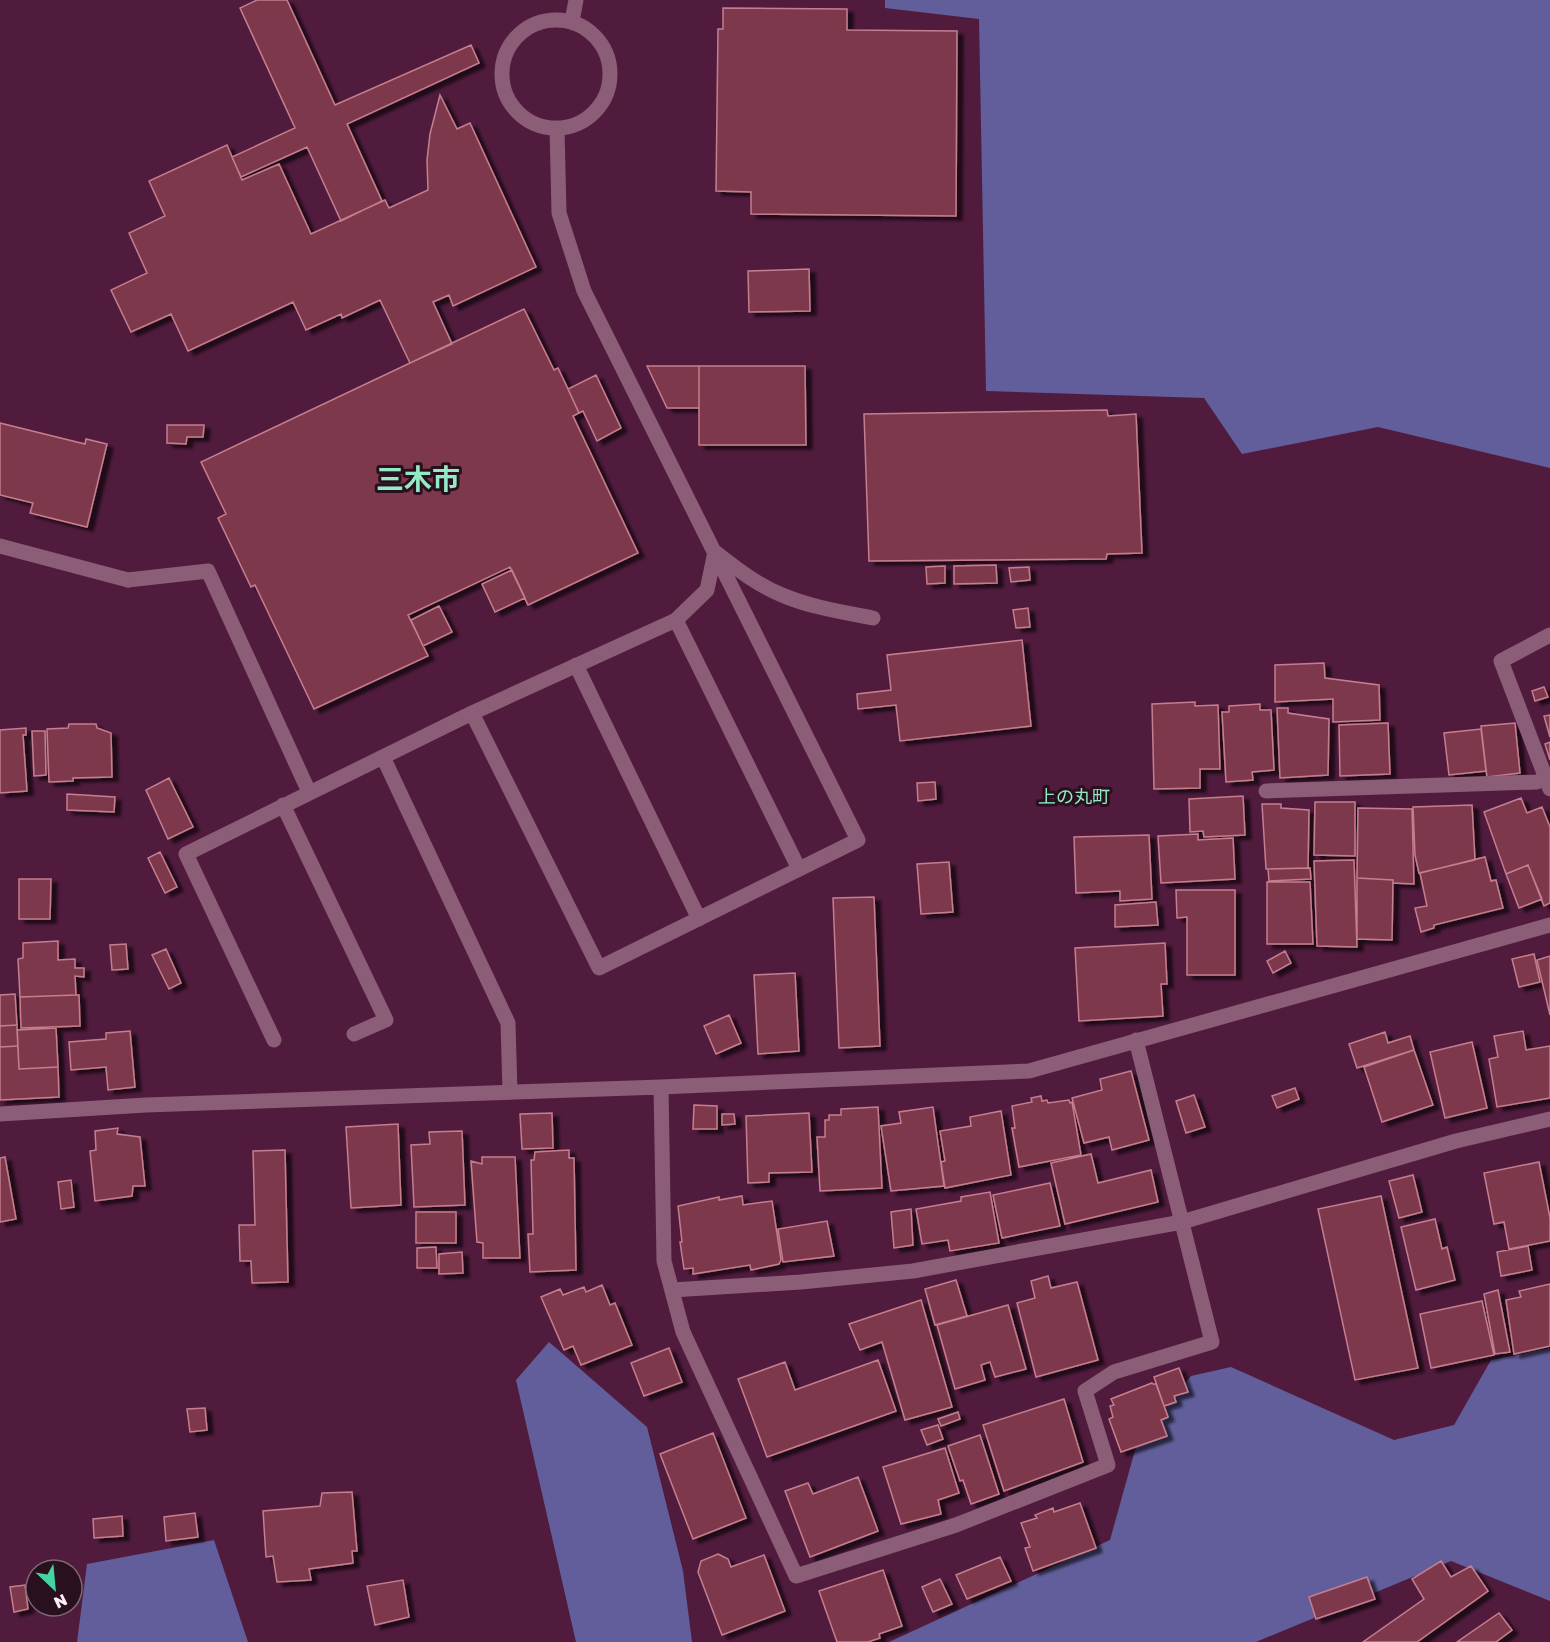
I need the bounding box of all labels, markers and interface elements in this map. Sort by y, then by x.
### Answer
district label: 三木市 [376,462,460,495]
district label: 上の丸町 [1038,785,1110,807]
north arrow [24,1558,84,1618]
text: N [51,1590,70,1613]

